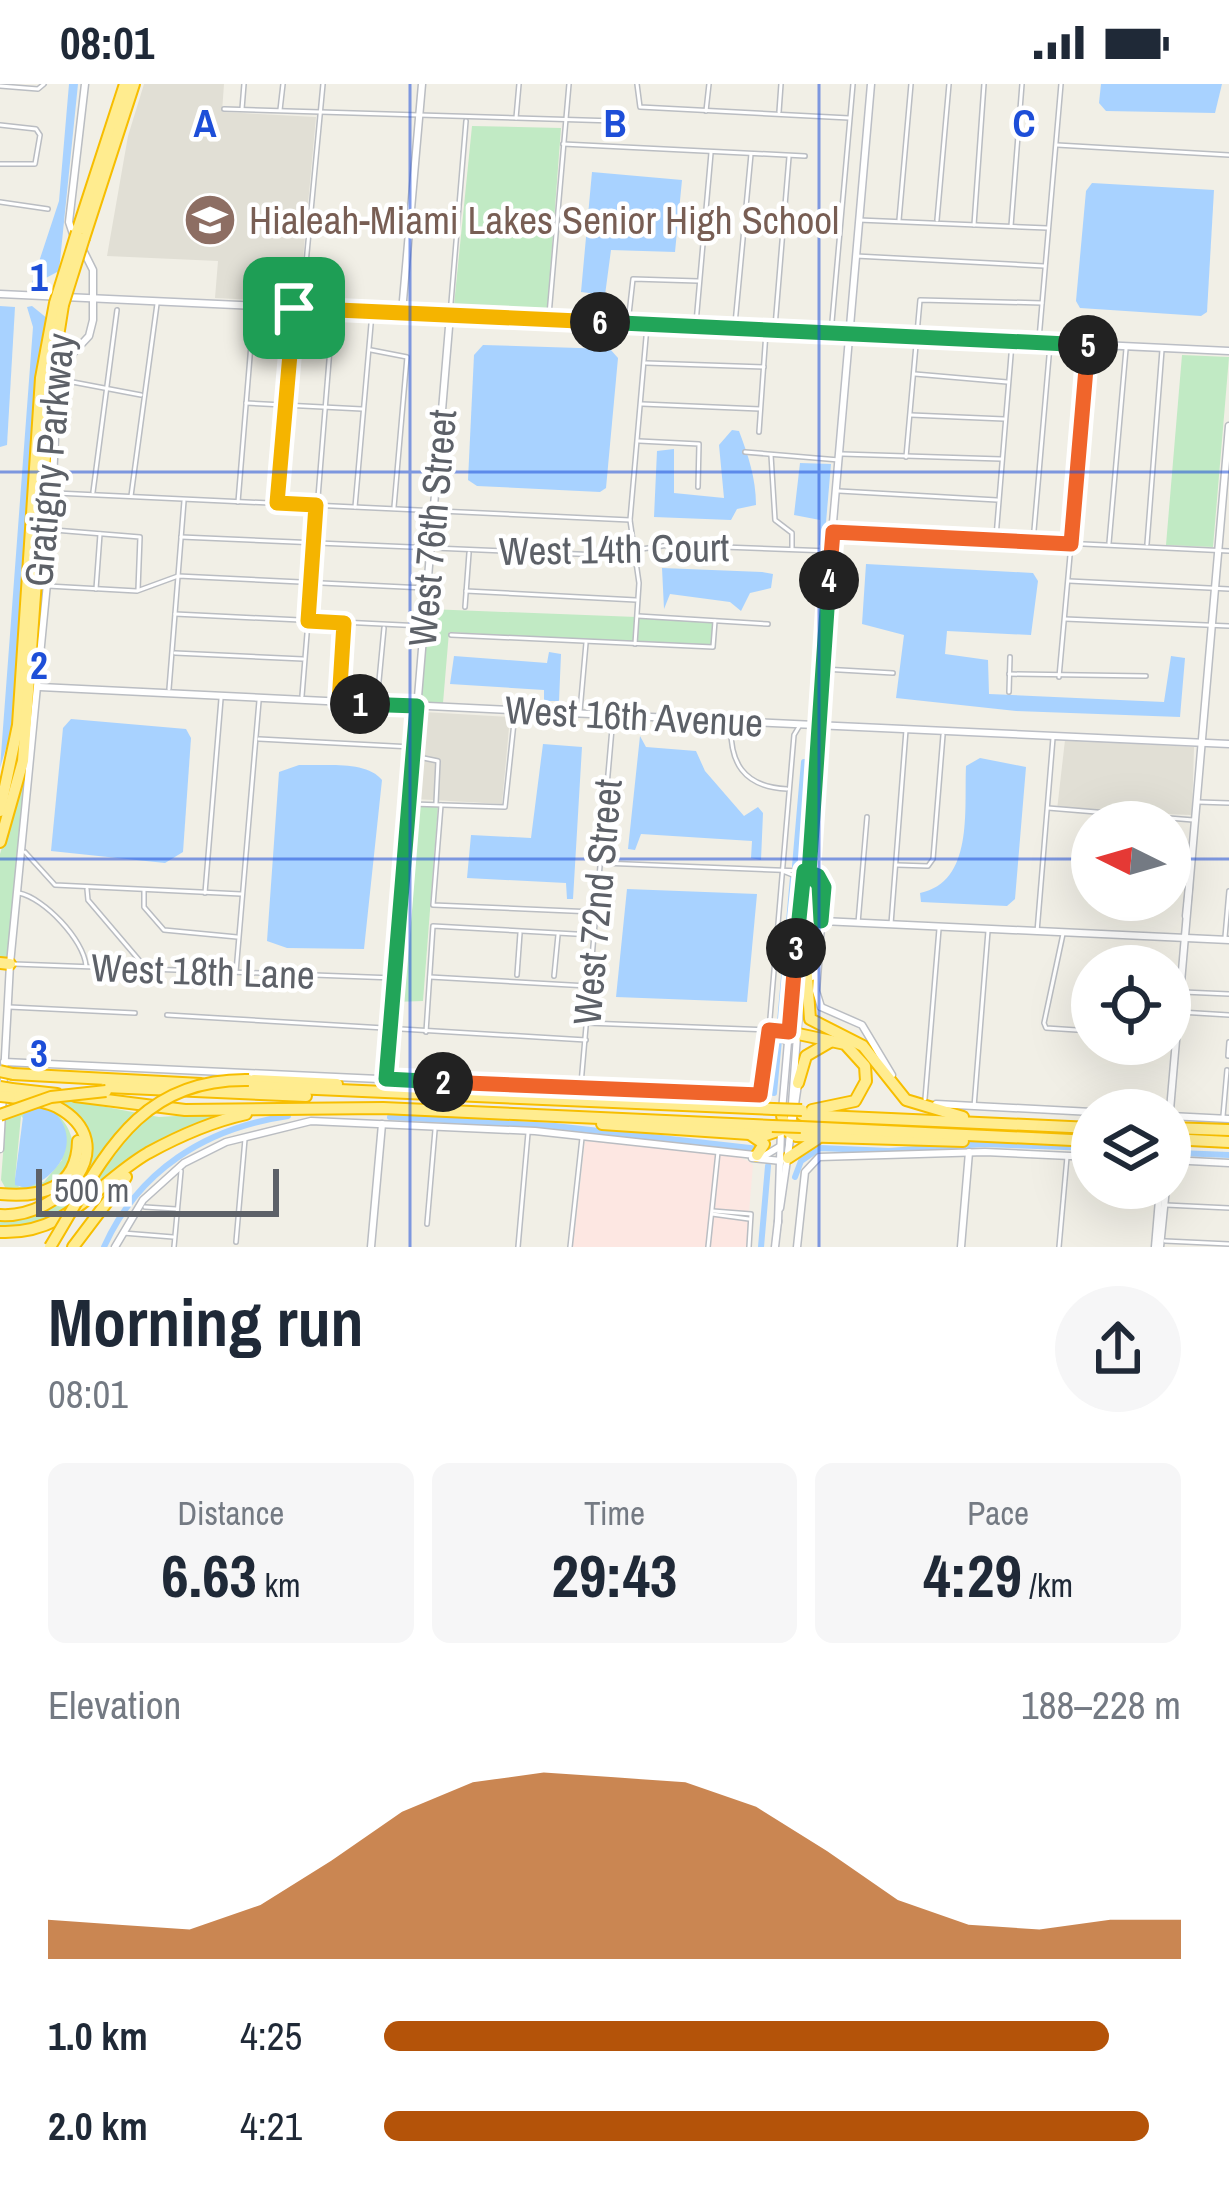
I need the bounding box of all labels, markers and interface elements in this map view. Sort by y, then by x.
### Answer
text: 08:01 [60,12,154,73]
text: A [193,97,217,149]
text: B [603,97,627,149]
text: C [1012,97,1036,149]
school or university icon: Hialeah-Miami Lakes Senior High School [182,192,238,248]
place label: Hialeah-Miami Lakes Senior High School [249,194,839,246]
text: 1 [30,251,48,303]
pin [243,257,345,359]
icon: arrive [261,275,327,341]
pin: 6 [570,292,630,352]
text: 6 [592,300,608,344]
pin: 5 [1058,315,1118,375]
text: 5 [1080,323,1096,367]
street label: Gratigny Parkway [12,331,86,589]
street label: West 76th Street [396,407,468,649]
street label: West 14th Court [498,521,730,577]
pin: 4 [799,550,859,610]
text: 4 [821,558,837,602]
text: 2 [30,639,48,691]
pin: 1 [330,674,390,734]
text: 1 [352,682,368,726]
street label: West 16th Avenue [504,683,764,749]
street label: West 72nd Street [560,777,634,1027]
north arrow [1071,801,1191,921]
map controls [1071,801,1191,1209]
pin: 3 [766,918,826,978]
text: 3 [788,926,804,970]
street label: West 18th Lane [90,941,316,1001]
button: locate [1071,945,1191,1065]
text: 3 [30,1027,48,1079]
pin: 2 [413,1052,473,1112]
text: 2 [435,1060,451,1104]
button: layers [1071,1089,1191,1209]
scale bar [36,1163,279,1216]
text: 500 m [54,1168,129,1212]
text: Morning run [48,1278,364,1367]
button: share [1055,1286,1181,1412]
text: 08:01 [48,1368,128,1420]
text: Distance [177,1491,284,1535]
text: Time [584,1491,645,1535]
text: Pace [967,1491,1029,1535]
text: 6.63 [161,1535,257,1616]
text: 29:43 [552,1535,677,1616]
text: 4:29 [923,1535,1022,1616]
text: km [257,1563,301,1607]
text: /km [1022,1563,1073,1607]
text: Elevation [48,1679,181,1731]
text: 188–228 m [1021,1679,1181,1731]
text: 1.0 km [48,2010,148,2062]
text: 4:25 [240,2010,302,2062]
text: 2.0 km [48,2100,148,2152]
text: 4:21 [240,2100,302,2152]

